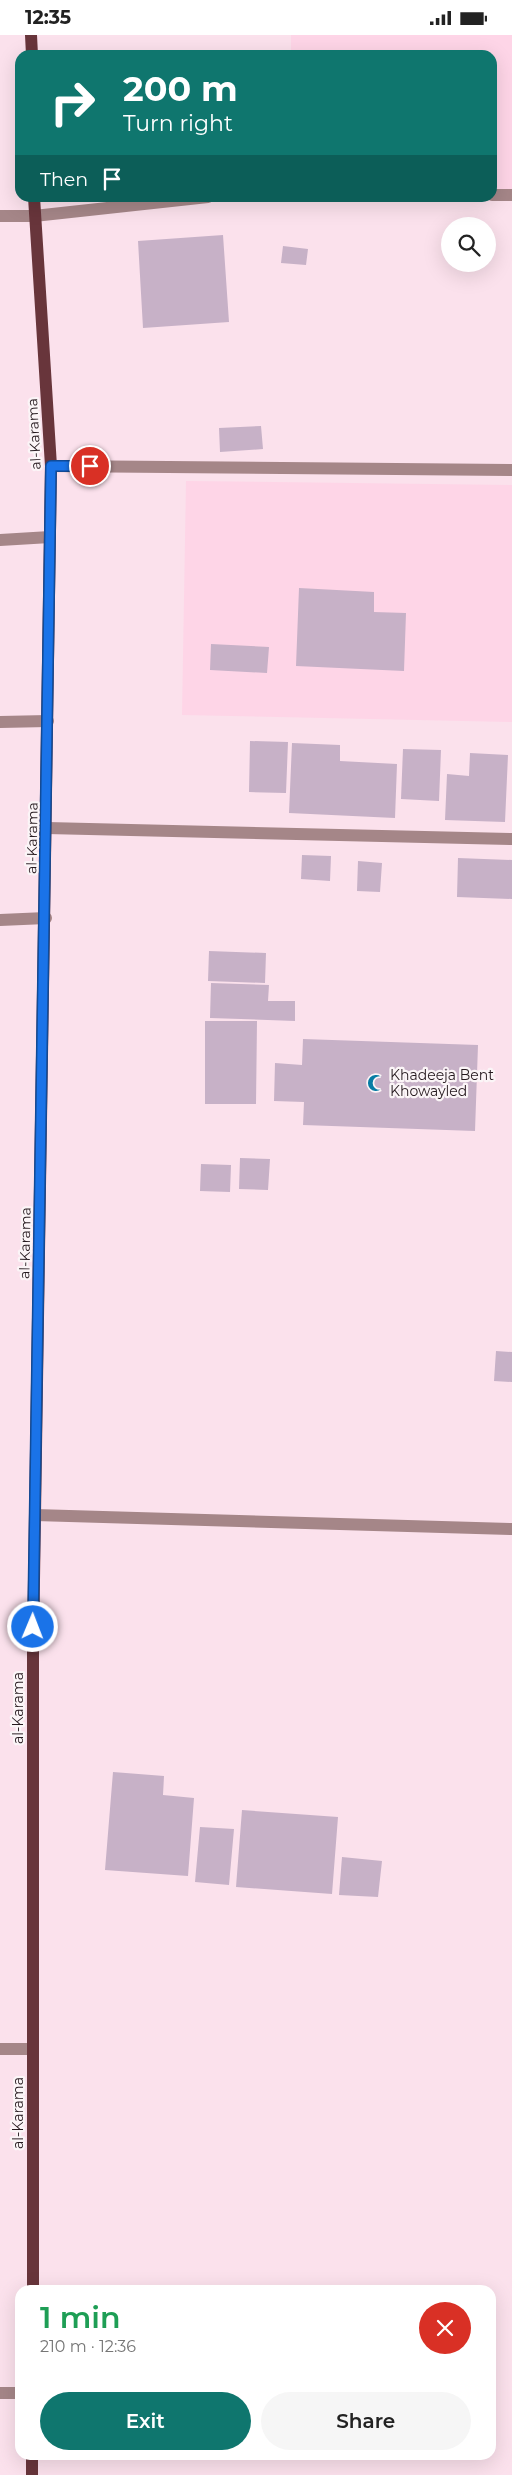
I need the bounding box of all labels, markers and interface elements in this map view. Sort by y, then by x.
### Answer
text: 12:35 [25,6,71,29]
text: 200 m [123,67,238,110]
icon: right [40,70,105,135]
text: Turn right [123,110,233,137]
icon: arrive [98,165,126,193]
text: Then [40,168,88,191]
map controls [441,217,496,272]
button: search [441,217,496,272]
street label: al-Karama [23,398,45,470]
pin [69,445,111,487]
icon: arrive [76,452,104,480]
street label: al-Karama [22,802,42,874]
place label: Khadeeja Bent Khowayled [390,1066,494,1100]
mosque icon: Khadeeja Bent Khowayled [366,1073,386,1093]
street label: al-Karama [15,1207,35,1279]
position arrow [6,1600,58,1652]
street label: al-Karama [9,1672,27,1744]
street label: al-Karama [9,2077,27,2149]
text: 1 min [40,2299,121,2336]
button: close [419,2302,471,2354]
text: 210 m · 12:36 [40,2337,136,2356]
button: Exit [40,2392,251,2450]
button: Share [261,2392,471,2450]

